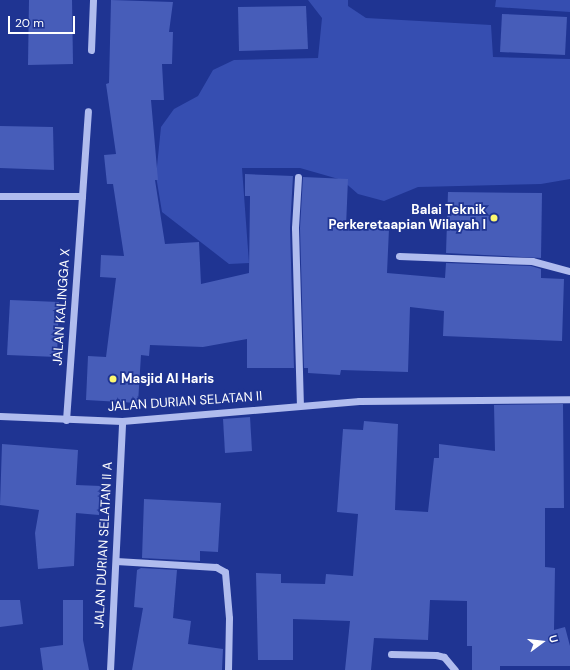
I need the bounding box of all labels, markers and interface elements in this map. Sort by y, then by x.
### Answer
scale bar [10,8,77,34]
text: 20 m [15,15,44,31]
place label: Balai Teknik Perkeretaapian Wilayah I [329,203,486,234]
marker: Balai Teknik Perkeretaapian Wilayah I [489,213,499,223]
street label: JALAN KALINGGA X [50,248,74,366]
place label: Masjid Al Haris [121,371,214,387]
marker: Masjid Al Haris [108,374,118,384]
street label: JALAN DURIAN SELATAN II [107,389,263,415]
street label: JALAN DURIAN SELATAN II A [92,461,116,629]
north arrow [522,622,562,662]
text: U [546,633,561,644]

